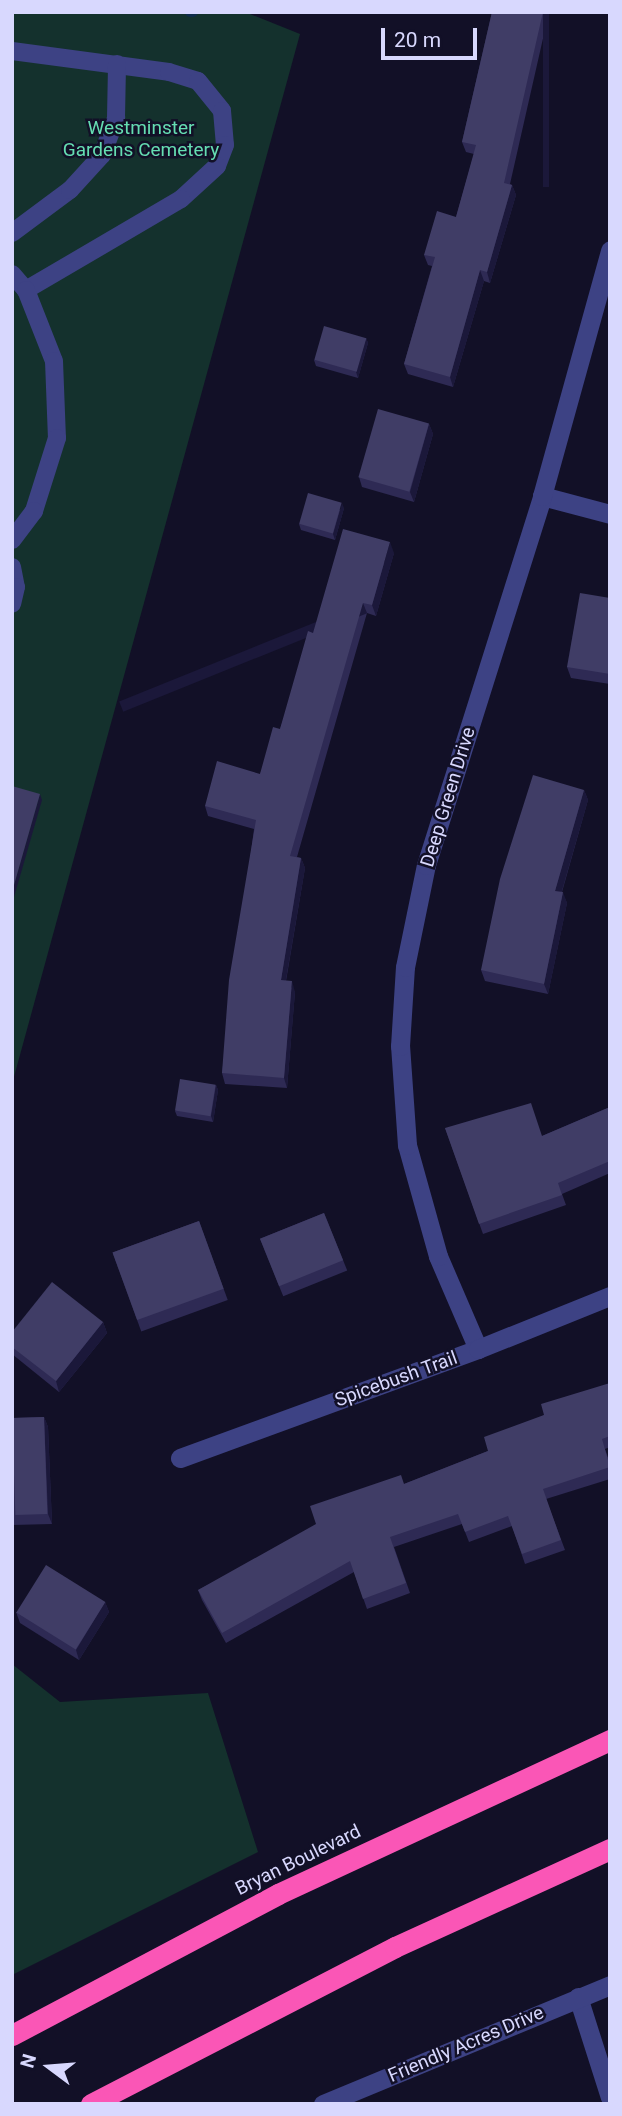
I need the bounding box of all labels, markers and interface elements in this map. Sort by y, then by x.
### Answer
scale bar [384,14,480,58]
text: 20 m [394,28,441,52]
park label: Westminster Gardens Cemetery [63,117,219,161]
street label: Deep Green Drive [416,724,480,870]
street label: Spicebush Trail [331,1346,461,1412]
street label: Bryan Boulevard [231,1820,365,1900]
street label: Friendly Acres Drive [385,2001,547,2087]
north arrow [14,2032,84,2102]
text: N [15,2051,41,2071]

